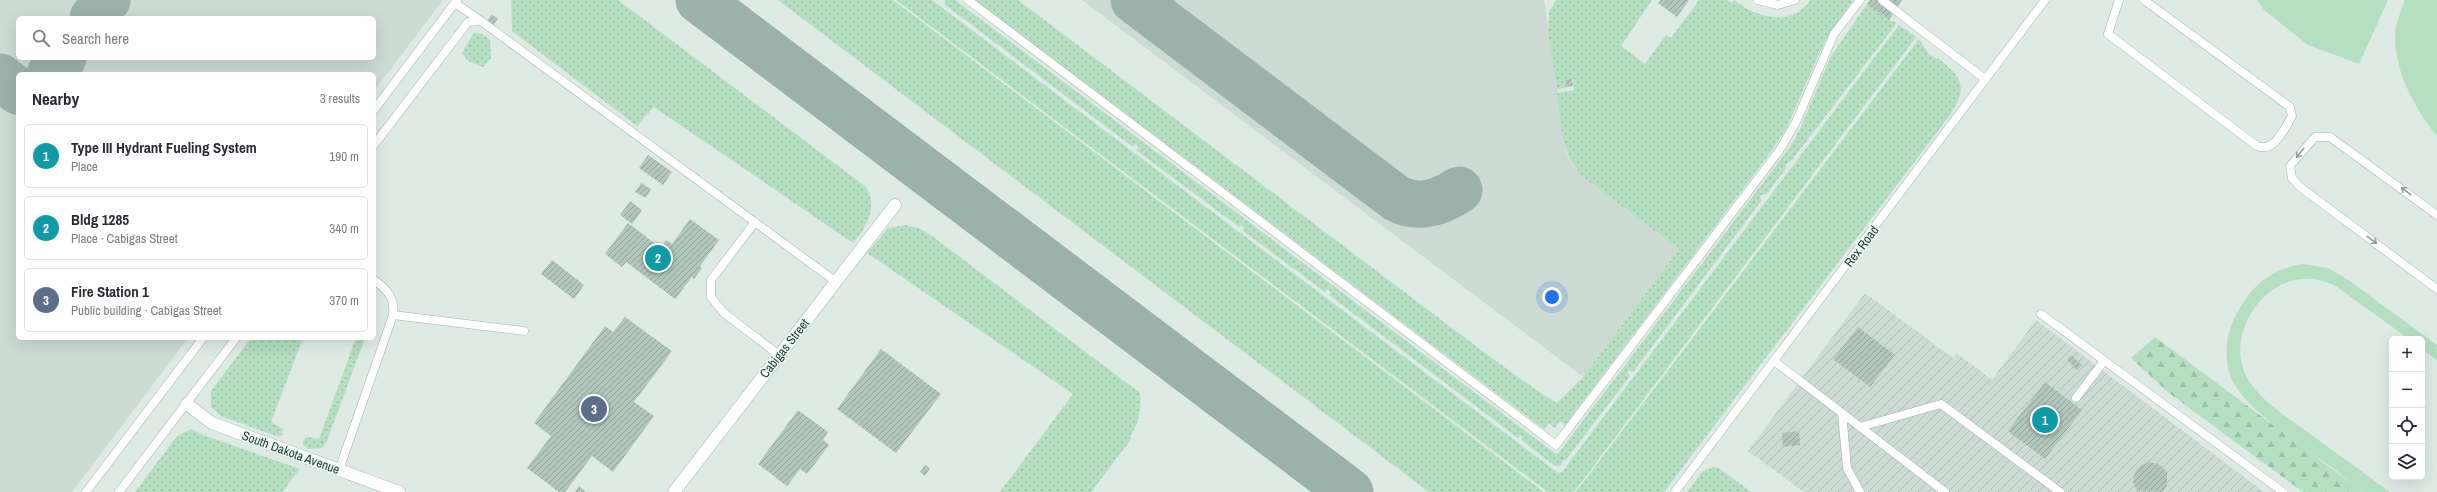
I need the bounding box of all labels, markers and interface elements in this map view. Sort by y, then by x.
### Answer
search box [16,16,376,60]
icon: search [30,27,52,49]
text: Search here [62,28,129,49]
text: Nearby [32,87,79,110]
text: 3 results [320,90,360,107]
text: Type III Hydrant Fueling System [71,137,257,158]
text: 1 [43,148,49,165]
text: 190 m [329,148,359,165]
one-way arrow [2296,148,2305,158]
text: Place [71,158,98,175]
one-way arrow [2400,187,2411,196]
text: Bldg 1285 [71,209,129,230]
text: 2 [43,220,49,237]
text: 340 m [329,220,359,237]
street label: Rex Road [1840,222,1882,270]
text: Place · Cabigas Street [71,230,178,247]
one-way arrow [2366,236,2377,245]
pin: 2 [645,243,671,273]
text: Fire Station 1 [71,281,149,302]
your location [1542,287,1562,307]
text: 3 [43,292,49,309]
text: 370 m [329,292,359,309]
text: Public building · Cabigas Street [71,302,222,319]
street label: Cabigas Street [756,315,813,382]
map controls [2389,336,2425,480]
button: + [2389,336,2425,372]
button: − [2389,372,2425,408]
pin: 3 [581,394,607,424]
pin: 1 [2032,405,2058,435]
button: locate [2389,408,2425,444]
street label: South Dakota Avenue [240,427,342,478]
button: layers [2389,444,2425,480]

